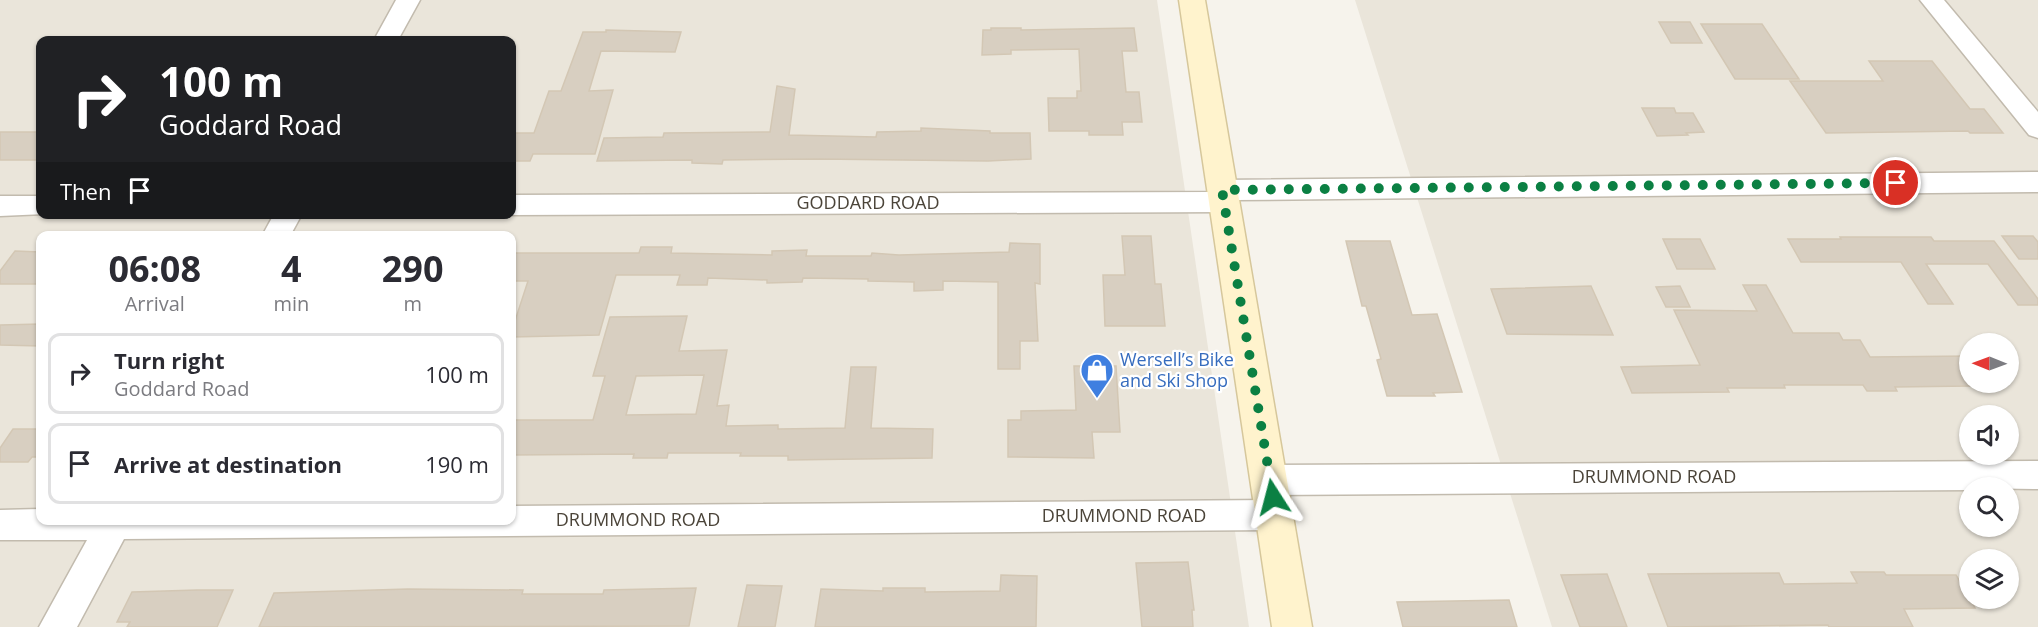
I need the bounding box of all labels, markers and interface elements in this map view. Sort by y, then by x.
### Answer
text: 100 m [159,52,283,109]
icon: right [60,60,138,138]
text: Goddard Road [159,106,342,143]
pin [1870,157,1921,208]
icon: arrive [1879,166,1912,199]
icon: arrive [123,174,156,207]
text: Then [60,176,111,206]
street label: GODDARD ROAD [797,190,940,214]
text: 06:08 [108,244,201,293]
text: 4 [281,244,302,293]
text: 290 [382,244,444,293]
text: Arrival [125,290,185,317]
text: min [273,290,309,317]
text: m [403,290,422,317]
north arrow [1959,333,2019,393]
map controls [1959,333,2019,609]
text: Turn right [114,345,225,375]
place label: Wersell’s Bike and Ski Shop [1120,347,1234,392]
shop icon: Wersell’s Bike and Ski Shop [1079,352,1115,399]
icon: right [63,357,96,390]
text: 100 m [425,359,489,389]
text: Goddard Road [114,375,250,402]
button: sound [1959,405,2019,465]
icon: arrive [63,447,96,480]
text: Arrive at destination [114,449,342,479]
text: 190 m [425,449,489,479]
street label: DRUMMOND ROAD [1572,464,1736,488]
position arrow [1241,465,1305,529]
button: search [1959,477,2019,537]
street label: DRUMMOND ROAD [1042,503,1206,527]
street label: DRUMMOND ROAD [556,507,720,531]
button: layers [1959,549,2019,609]

